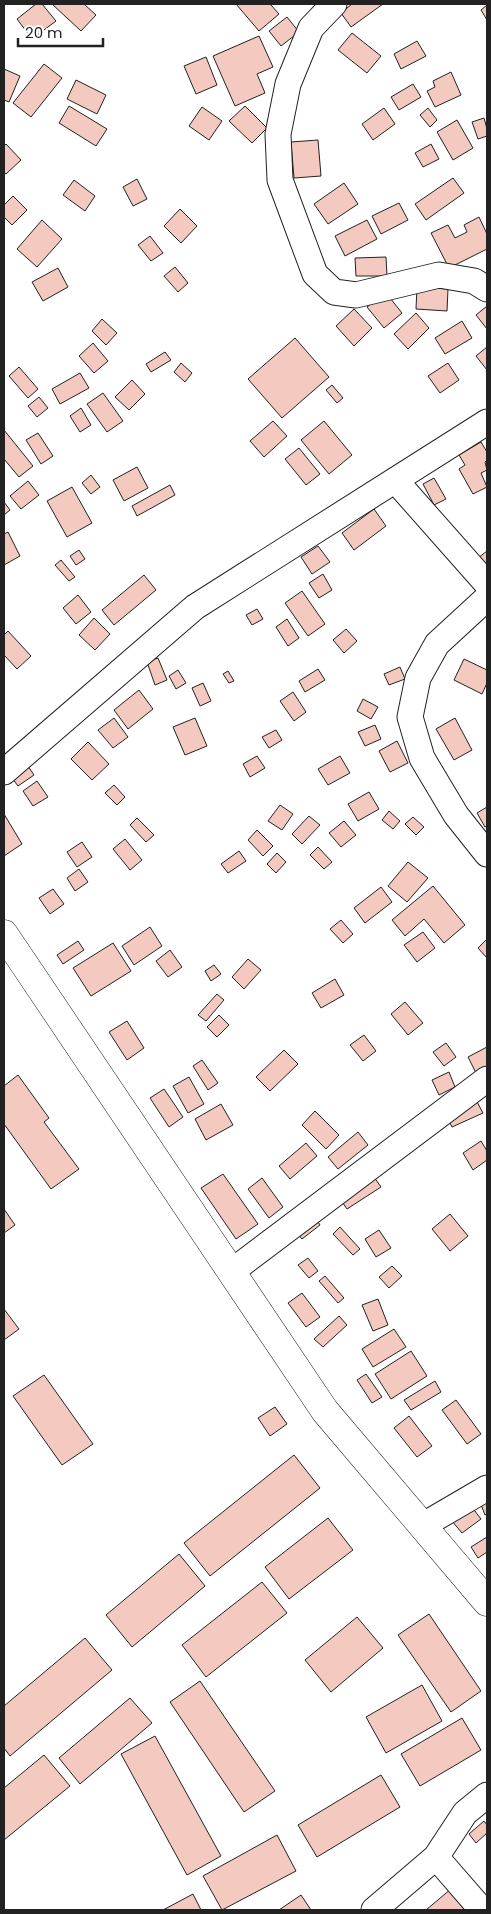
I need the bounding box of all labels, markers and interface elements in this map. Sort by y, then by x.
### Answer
scale bar [18,15,102,47]
text: 20 m [25,22,63,43]

